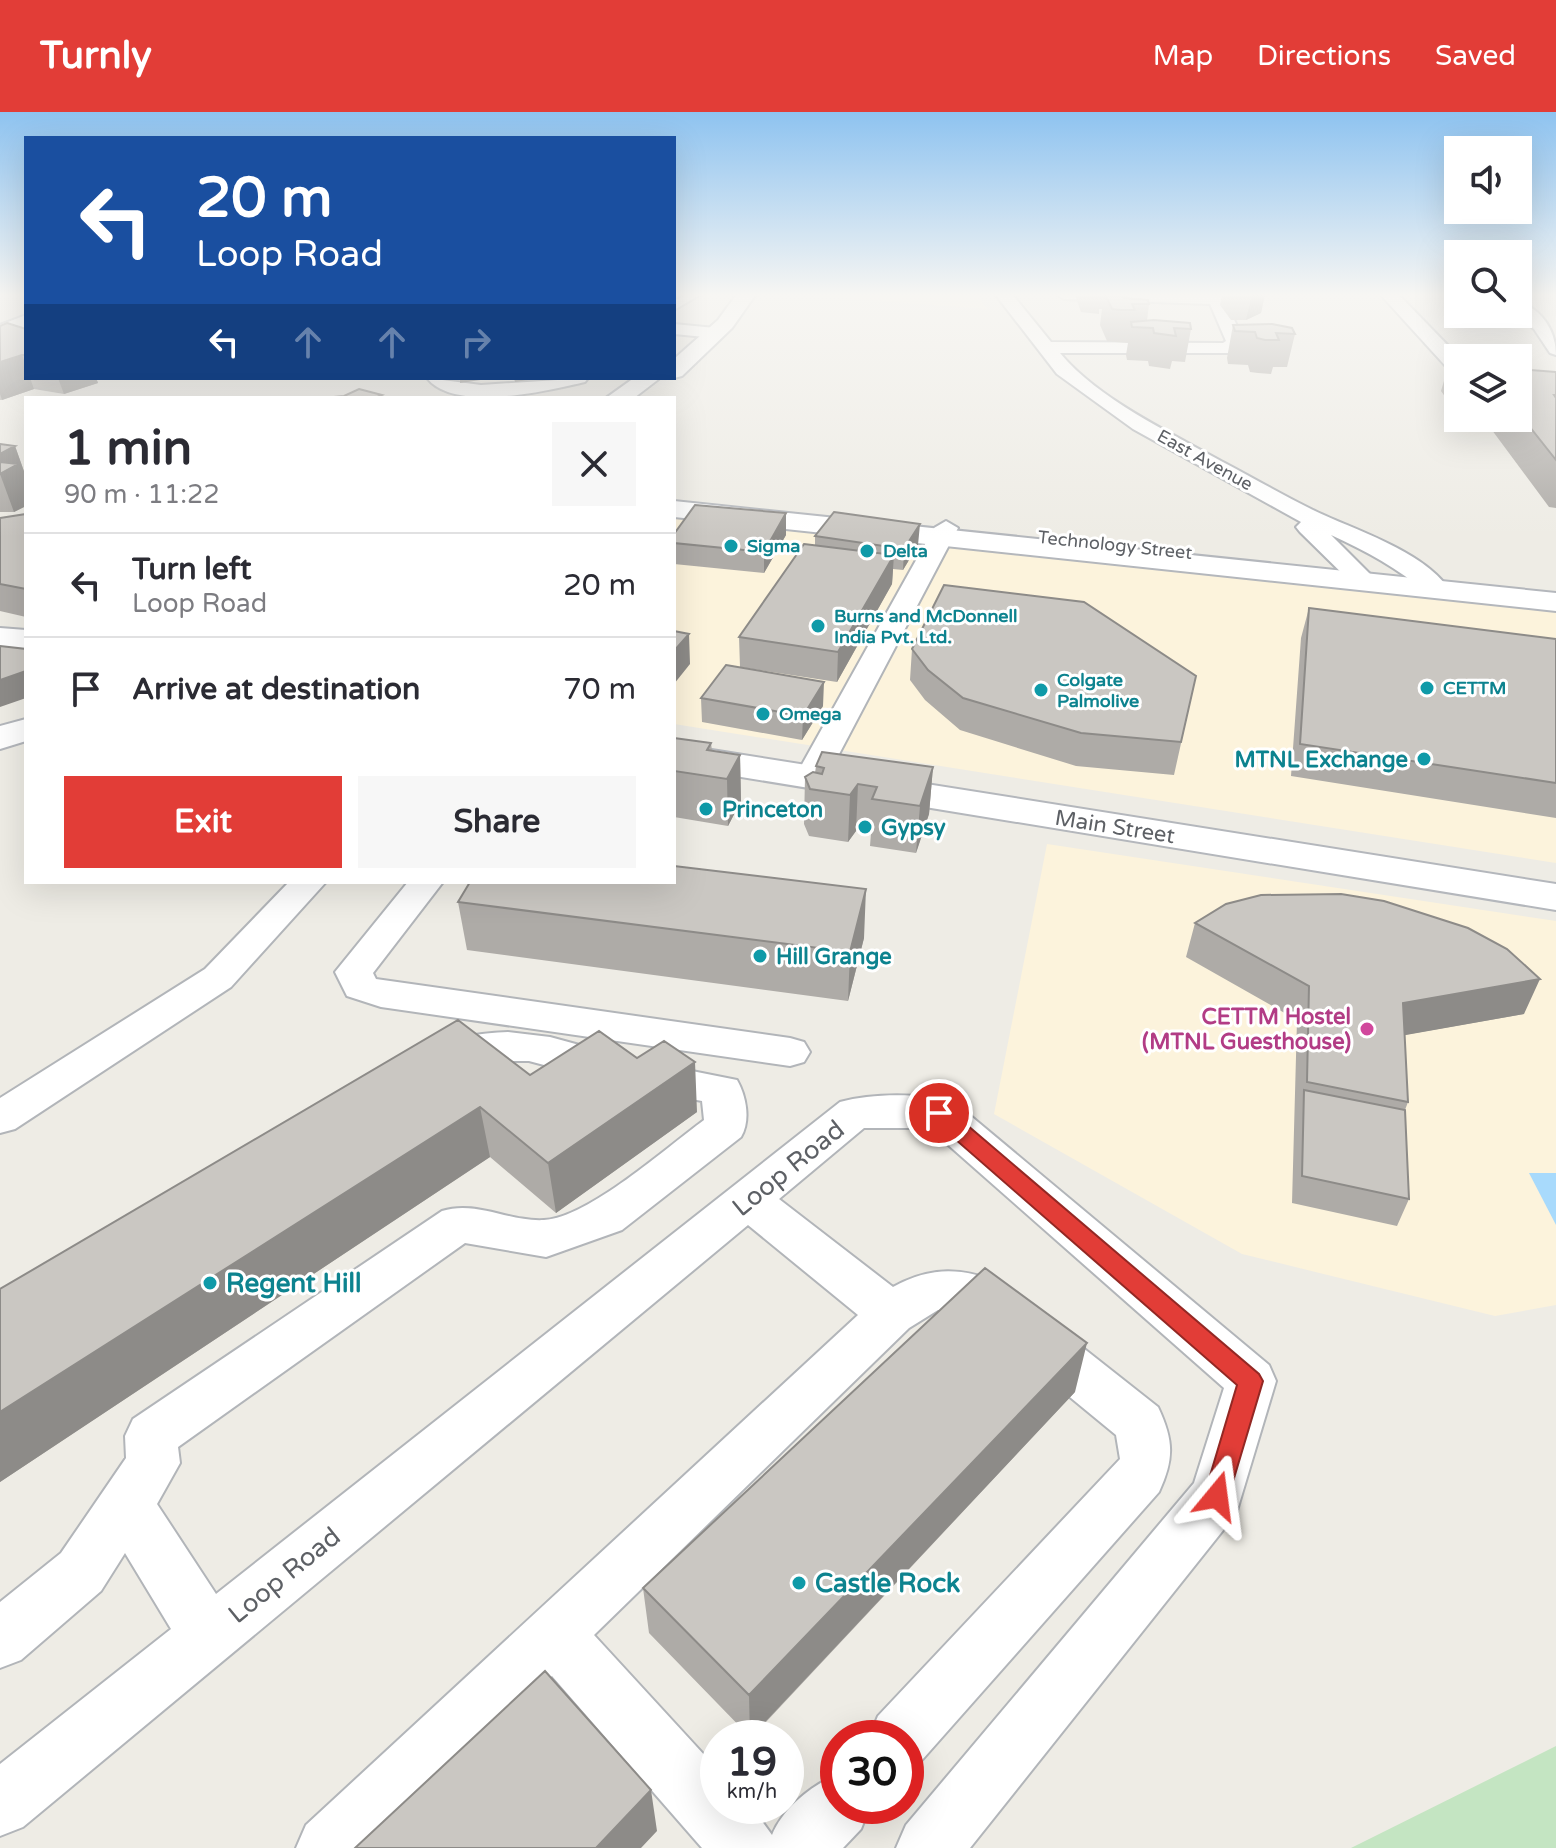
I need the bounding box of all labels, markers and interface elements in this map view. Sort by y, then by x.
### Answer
text: Turnly [40,33,152,79]
text: Map [1153,39,1213,73]
text: Directions [1257,39,1391,73]
text: Saved [1435,39,1516,73]
map controls [1444,136,1532,432]
button: sound [1444,136,1532,224]
text: 20 m [196,165,332,232]
icon: left [64,168,168,272]
text: Loop Road [196,233,383,276]
button: search [1444,240,1532,328]
icon: left [202,320,246,364]
icon: ahead [286,320,330,364]
icon: ahead [370,320,414,364]
icon: right [454,320,498,364]
button: layers [1444,344,1532,432]
text: 1 min [64,420,192,478]
button: close [552,422,636,506]
street label: East Avenue [1153,425,1257,495]
text: 90 m · 11:22 [64,479,220,510]
street label: Technology Street [1037,526,1193,564]
place label: Sigma [747,535,800,557]
marker: Sigma [722,537,740,555]
place label: Delta [883,540,928,562]
marker: Delta [858,542,876,560]
text: Turn left [132,551,251,588]
icon: left [64,563,108,607]
text: 20 m [563,567,636,604]
text: Loop Road [132,588,267,619]
place label: Burns and McDonnell India Pvt. Ltd. [834,605,1018,648]
marker: Burns and McDonnell India Pvt. Ltd. [809,617,827,635]
icon: arrive [64,667,108,711]
place label: Colgate Palmolive [1057,669,1139,712]
text: Arrive at destination [132,671,420,708]
text: 70 m [563,671,636,708]
place label: CETTM [1443,677,1506,699]
marker: CETTM [1418,679,1436,697]
marker: Colgate Palmolive [1032,681,1050,699]
place label: Omega [779,703,842,725]
marker: Omega [754,705,772,723]
place label: MTNL Exchange [1234,747,1408,773]
marker: MTNL Exchange [1415,750,1433,768]
button: Exit [64,776,342,868]
button: Share [358,776,636,868]
place label: Princeton [722,797,823,823]
marker: Princeton [697,800,715,818]
street label: Main Street [1053,805,1177,849]
place label: Gypsy [881,815,946,841]
marker: Gypsy [856,818,874,836]
place label: Hill Grange [776,944,892,970]
marker: Hill Grange [751,947,769,965]
place label: CETTM Hostel (MTNL Guesthouse) [1142,1004,1351,1055]
marker: CETTM Hostel (MTNL Guesthouse) [1358,1020,1376,1038]
pin [905,1079,973,1147]
icon: arrive [917,1091,961,1135]
street label: Loop Road [726,1114,851,1223]
place label: Regent Hill [226,1268,361,1299]
marker: Regent Hill [201,1274,219,1292]
position arrow [1175,1454,1259,1538]
street label: Loop Road [222,1521,347,1630]
place label: Castle Rock [815,1568,960,1599]
marker: Castle Rock [790,1574,808,1592]
speed limit sign: 30 [820,1720,924,1824]
text: 19 [727,1738,777,1786]
text: km/h [727,1780,777,1804]

